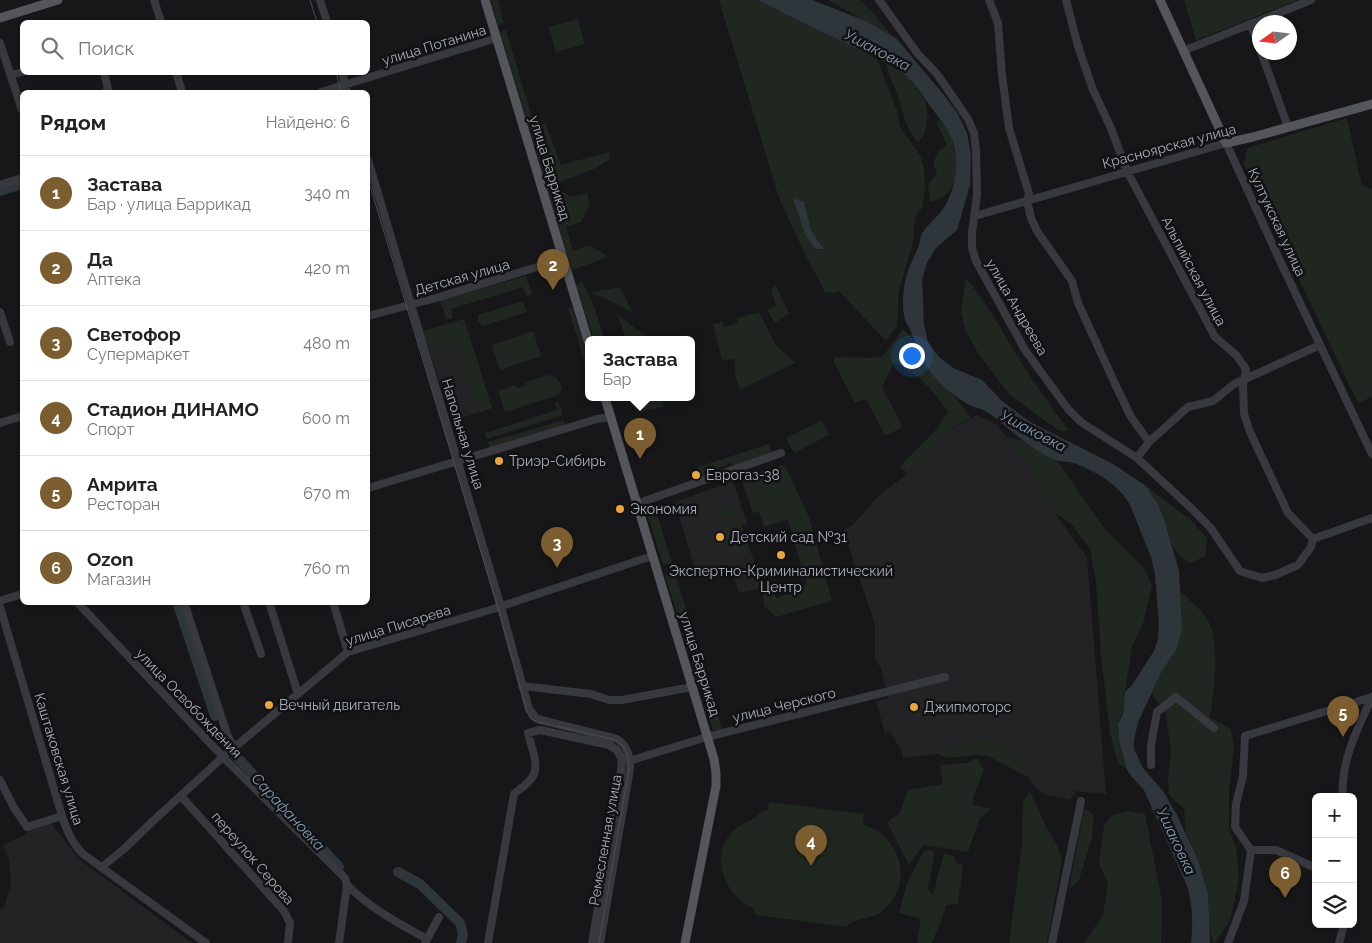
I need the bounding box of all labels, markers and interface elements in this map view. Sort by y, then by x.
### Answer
north arrow [1252,15,1297,60]
search box [20,20,370,75]
street label: улица Потанина [380,22,488,68]
water label: Ушаковка [841,25,913,75]
icon: search [38,34,66,62]
text: Поиск [78,37,134,59]
text: Рядом [40,110,106,135]
text: Найдено: 6 [266,113,350,132]
street label: улица Баррикад [526,114,574,222]
street label: Красноярская улица [1100,120,1238,172]
street label: Култукская улица [1245,165,1309,279]
text: Застава [87,173,162,195]
text: 1 [52,184,60,203]
text: 340 m [304,184,350,203]
text: Бар · улица Баррикад [87,195,251,214]
street label: Альпийская улица [1158,214,1230,328]
text: Да [87,248,113,270]
pin: 2 [537,249,569,290]
street label: Детская улица [413,256,511,298]
street label: улица Андреева [983,256,1051,358]
text: 2 [51,259,61,278]
text: 420 m [304,259,350,278]
text: Аптека [87,270,141,289]
text: Светофор [87,323,181,345]
text: 3 [52,334,60,353]
text: 480 m [303,334,350,353]
popup [585,336,695,401]
your location [899,343,925,369]
text: Супермаркет [87,345,190,364]
text: Застава [602,348,678,370]
text: Бар [602,370,631,389]
street label: Напольная улица [439,377,487,491]
text: Стадион ДИНАМО [87,398,259,420]
water label: Ушаковка [997,406,1069,456]
text: 4 [51,409,61,428]
text: 600 m [302,409,350,428]
pin: 1 [624,418,656,459]
text: Спорт [87,420,134,439]
place label: Триэр-Сибирь [509,453,606,469]
marker: Триэр-Сибирь [493,455,505,467]
place label: Еврогаз-38 [706,467,780,483]
marker: Еврогаз-38 [690,469,702,481]
text: Амрита [87,473,158,495]
text: 5 [52,484,60,503]
text: 670 m [303,484,350,503]
text: Ресторан [87,495,160,514]
place label: Экономия [630,501,697,517]
marker: Экономия [614,503,626,515]
pin: 3 [541,527,573,568]
place label: Детский сад №31 [730,529,847,545]
marker: Детский сад №31 [714,531,726,543]
text: Ozon [87,548,134,570]
marker: Экспертно-Криминалистический Центр [775,549,787,561]
text: 6 [51,559,61,578]
text: 760 m [303,559,350,578]
place label: Экспертно-Криминалистический Центр [669,563,893,595]
text: Магазин [87,570,151,589]
street label: улица Писарева [344,601,452,649]
street label: улица Баррикад [676,610,724,718]
street label: улица Освобождения [133,645,245,761]
street label: улица Черского [731,684,837,726]
street label: Каштаковская улица [31,691,87,827]
pin: 5 [1327,696,1359,737]
place label: Вечный двигатель [279,697,400,713]
marker: Вечный двигатель [263,699,275,711]
place label: Джипмоторс [924,699,1012,715]
marker: Джипмоторс [908,701,920,713]
water label: Сарафановка [248,770,328,854]
street label: Ремесленная улица [586,773,624,907]
map controls [1312,793,1357,928]
button: + [1312,793,1357,838]
water label: Ушаковка [1153,804,1199,878]
street label: переулок Серова [208,808,298,908]
pin: 4 [795,825,827,866]
button: − [1312,838,1357,883]
pin: 6 [1269,857,1301,898]
button: layers [1312,883,1357,928]

